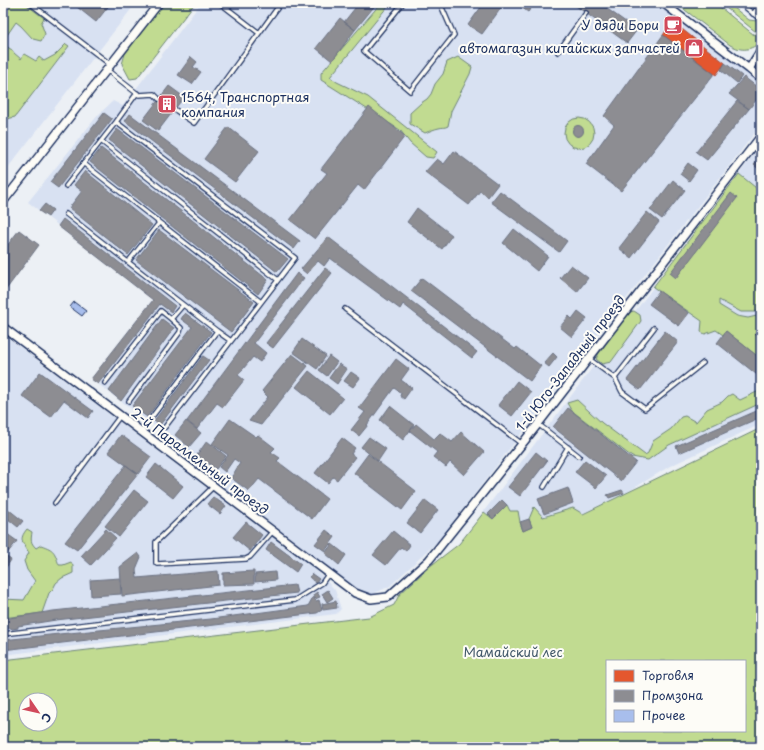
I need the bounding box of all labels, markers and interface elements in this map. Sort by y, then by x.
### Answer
cafe icon: У дяди Бори [662,14,684,36]
place label: У дяди Бори [581,15,659,34]
shop icon: автомагазин китайских запчастей [683,37,705,59]
place label: автомагазин китайских запчастей [459,38,680,57]
place label: 1564, Транспортная компания [181,87,310,121]
building icon: 1564, Транспортная компания [156,93,178,115]
street label: 1-й Юго-Западный проезд [510,291,629,435]
street label: 2-й Параллельный проезд [128,403,273,519]
park label: Мамайский лес [463,642,563,661]
legend [606,660,746,732]
text: Торговля [642,666,694,684]
text: Промзона [642,686,704,704]
north arrow [18,692,58,732]
text: Прочее [642,706,686,724]
text: С [37,710,56,726]

